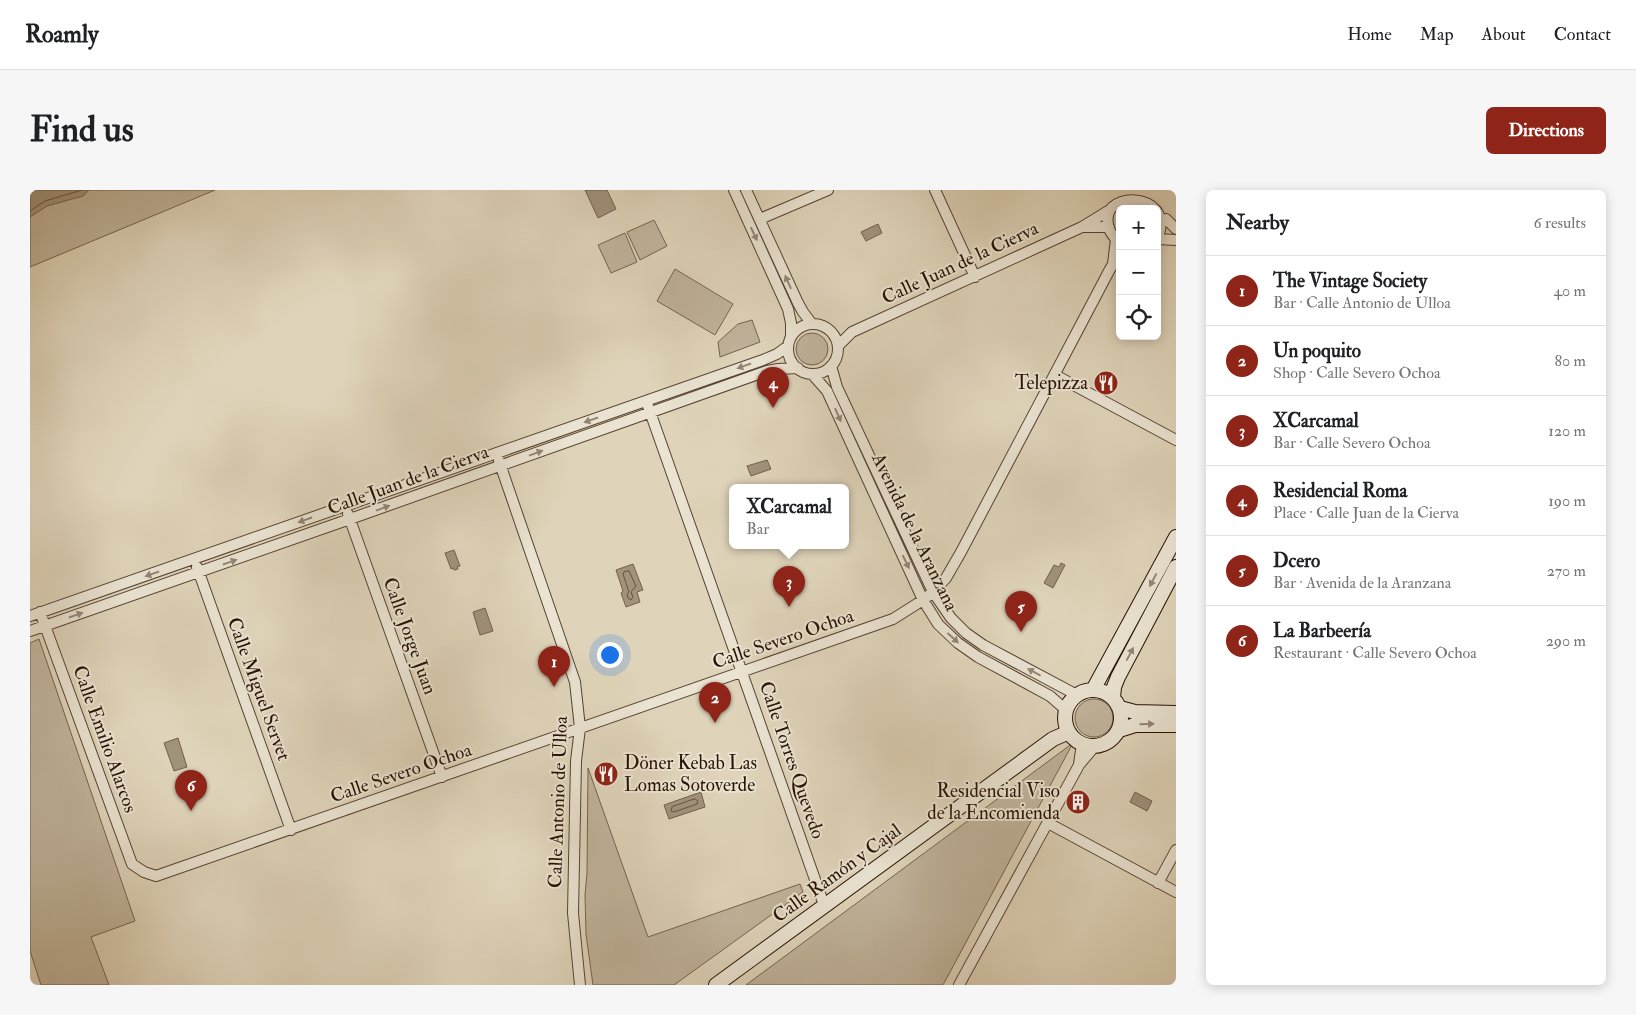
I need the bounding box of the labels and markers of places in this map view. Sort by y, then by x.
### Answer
pin: 4 [757,367,789,408]
restaurant icon: Telepizza [1093,370,1119,396]
place label: Telepizza [1015,371,1088,396]
pin: 3 [773,566,805,607]
pin: 5 [1005,591,1037,632]
pin: 1 [538,646,570,687]
pin: 2 [699,682,731,723]
place label: Döner Kebab Las Lomas Sotoverde [624,751,757,797]
restaurant icon: Döner Kebab Las Lomas Sotoverde [593,761,619,787]
pin: 6 [175,770,207,811]
place label: Residencial Viso de la Encomienda [927,779,1060,825]
building icon: Residencial Viso de la Encomienda [1065,789,1091,815]

